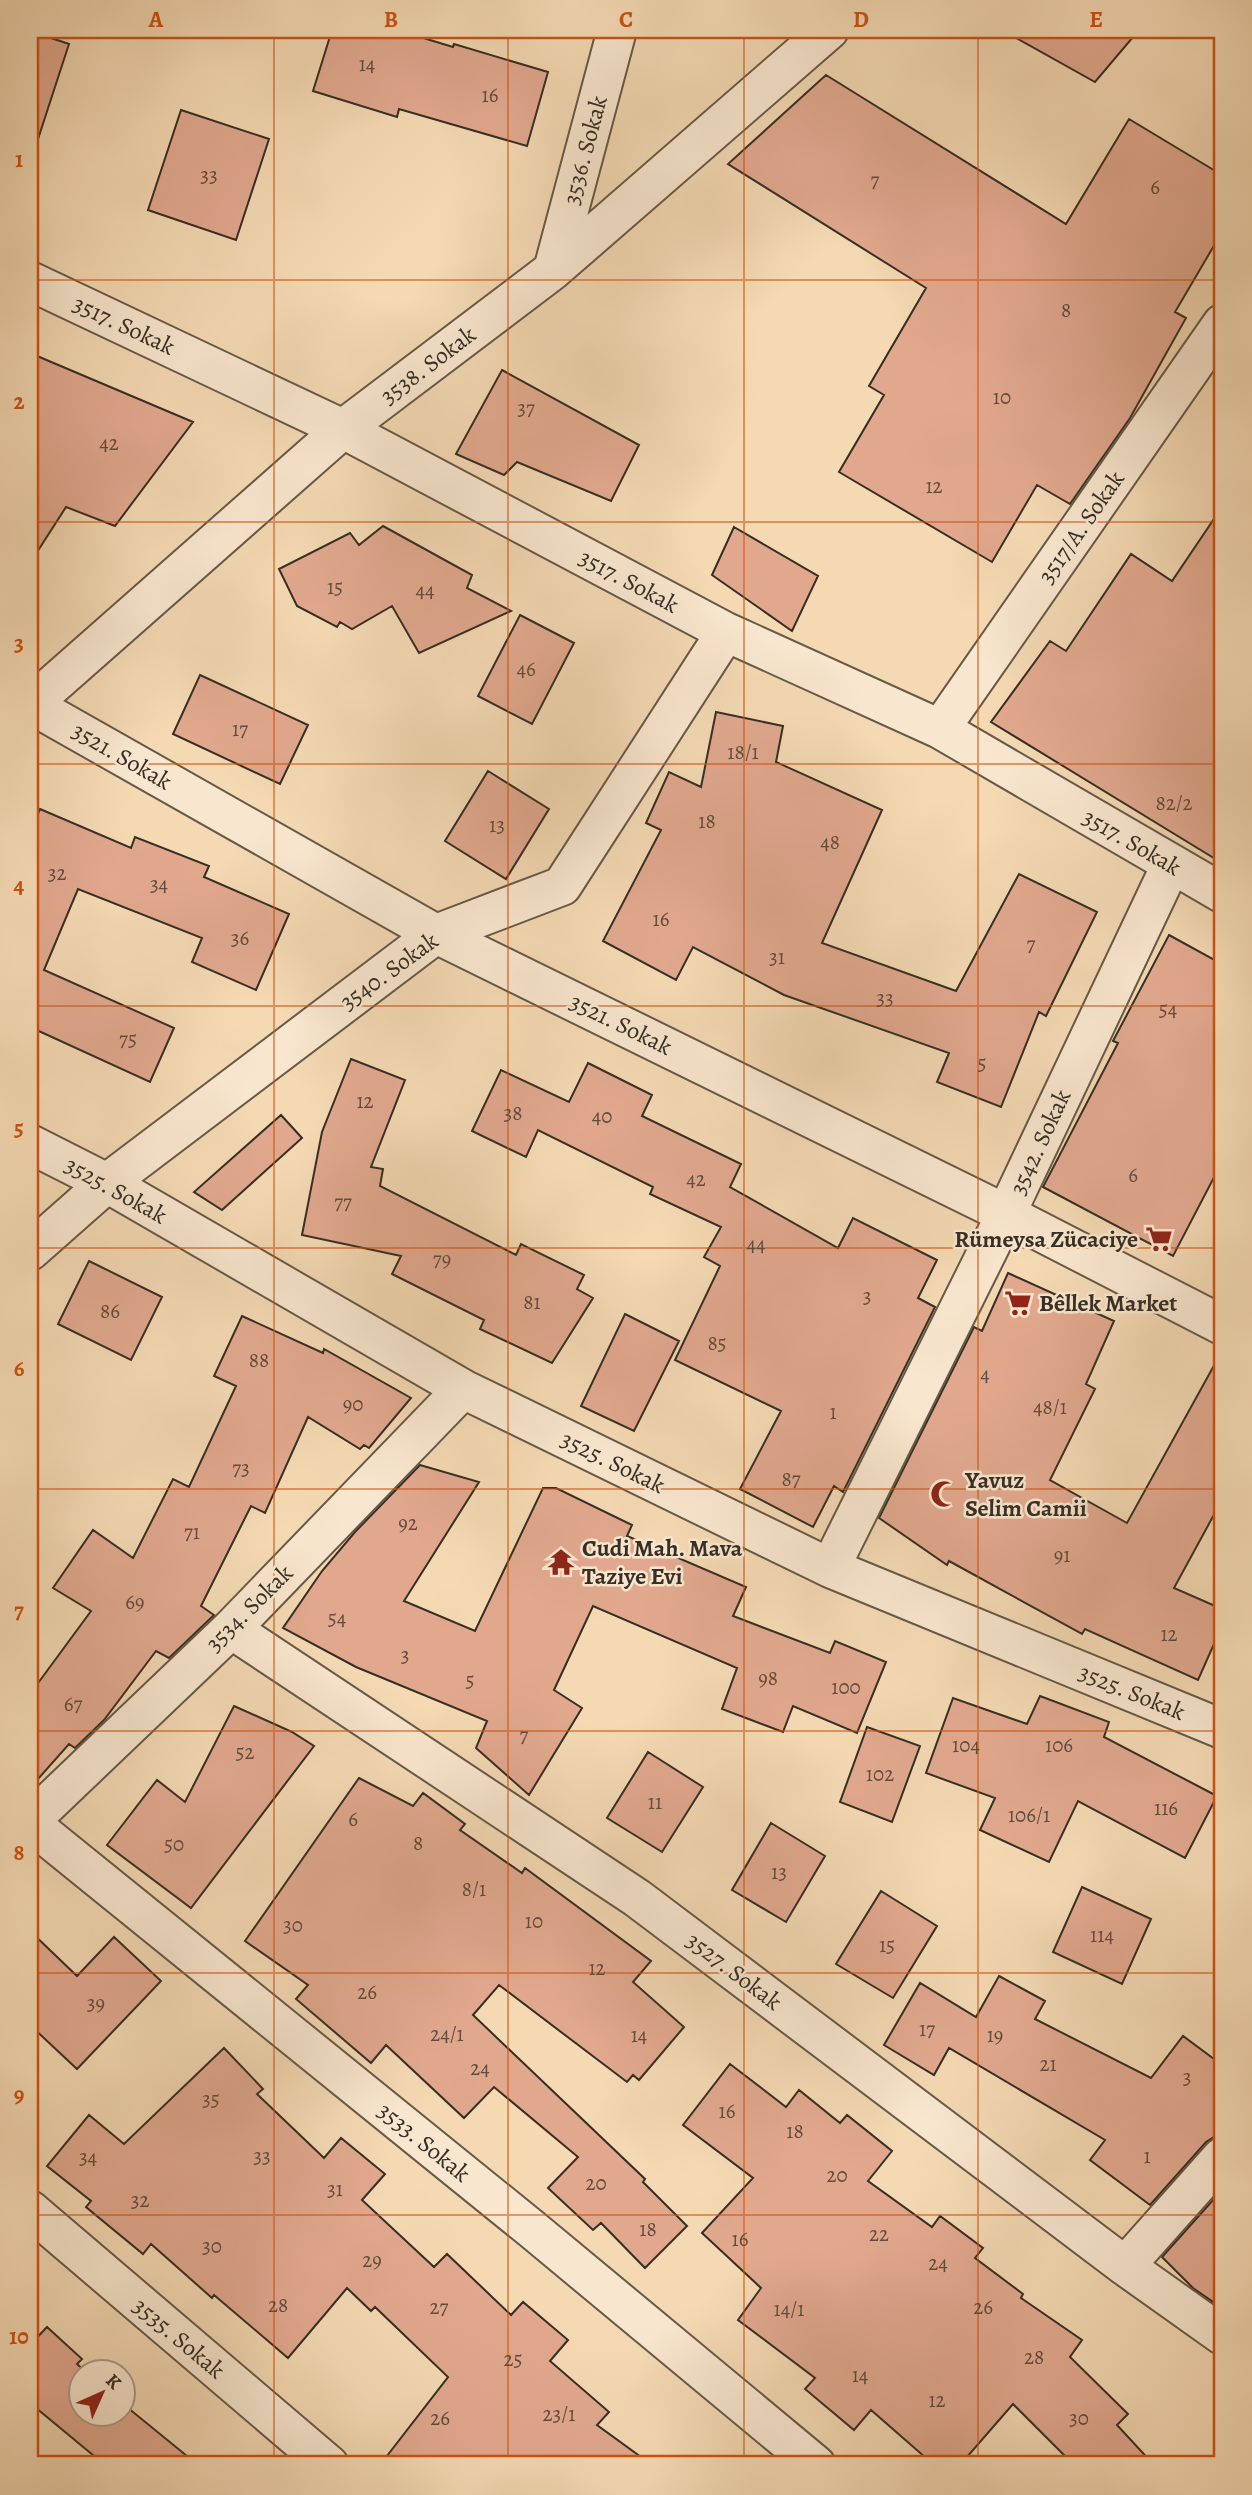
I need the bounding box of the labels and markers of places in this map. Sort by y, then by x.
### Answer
place label: Rümeysa Zücaciye [954,1223,1138,1255]
supermarket icon: Rümeysa Zücaciye [1144,1224,1174,1254]
place label: Bêllek Market [1039,1287,1177,1319]
supermarket icon: Bêllek Market [1003,1288,1033,1318]
place label: Yavuz Selim Camii [964,1464,1087,1524]
mosque icon: Yavuz Selim Camii [929,1479,959,1509]
place label: Cudi Mah. Mava Taziye Evi [582,1532,743,1592]
temple icon: Cudi Mah. Mava Taziye Evi [546,1547,576,1577]

